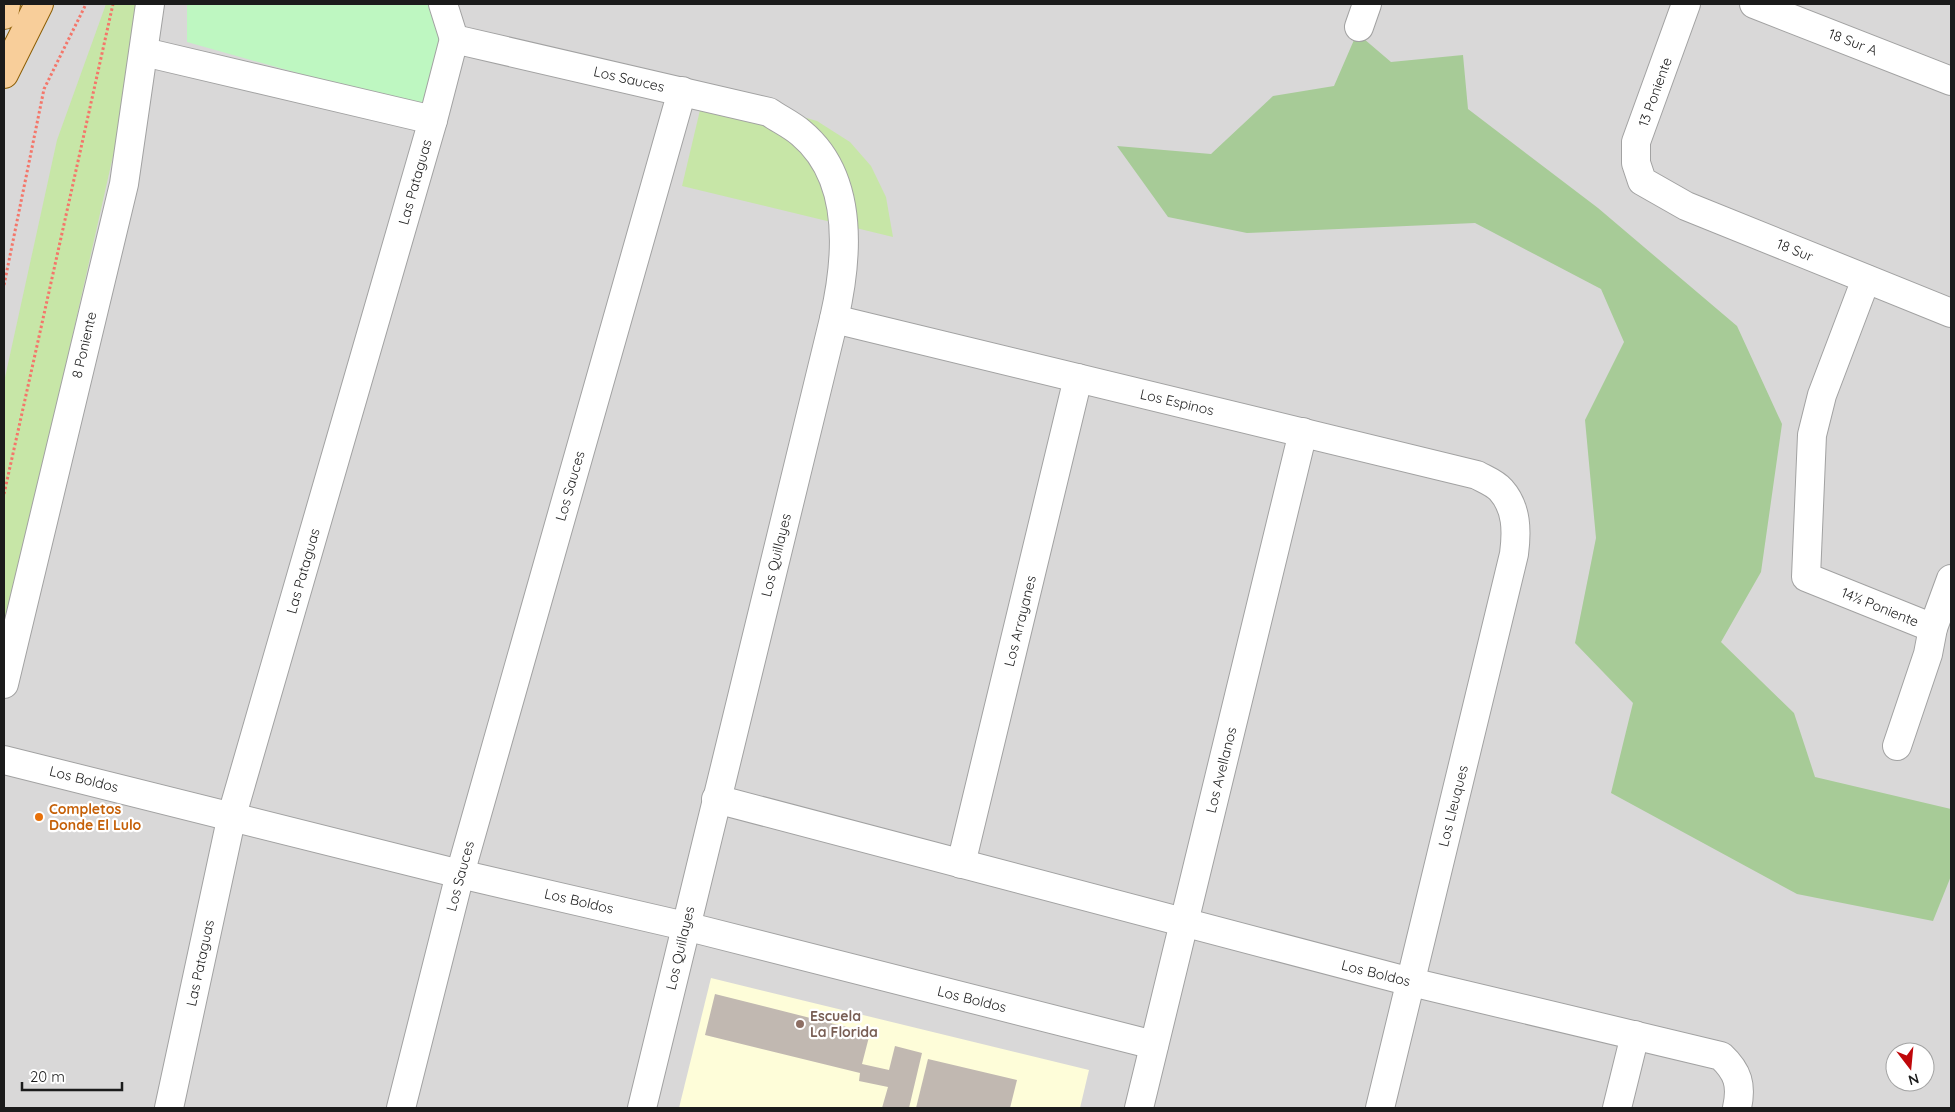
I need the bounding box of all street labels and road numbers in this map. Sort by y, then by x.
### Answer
street label: 18 Sur A [1826,25,1880,59]
street label: 13 Poniente [1634,55,1676,129]
street label: Los Sauces [592,62,666,96]
street label: Las Pataguas [394,137,436,227]
street label: 18 Sur [1774,235,1816,266]
street label: 8 Poniente [68,310,100,380]
street label: Los Espinos [1138,385,1216,419]
street label: Los Sauces [551,449,589,523]
street label: Los Quillayes [757,511,795,599]
street label: Las Pataguas [282,526,324,616]
street label: Los Arrayanes [1000,573,1040,669]
street label: 14½ Poniente [1839,583,1921,631]
street label: Los Avellanos [1202,725,1240,815]
street label: Los Boldos [48,762,120,796]
street label: Los Lleuques [1434,763,1472,849]
street label: Los Sauces [442,839,478,913]
street label: Los Boldos [543,884,615,918]
street label: Los Quillayes [662,904,698,992]
street label: Las Pataguas [182,918,218,1008]
street label: Los Boldos [1340,956,1412,990]
street label: Los Boldos [936,982,1008,1016]

